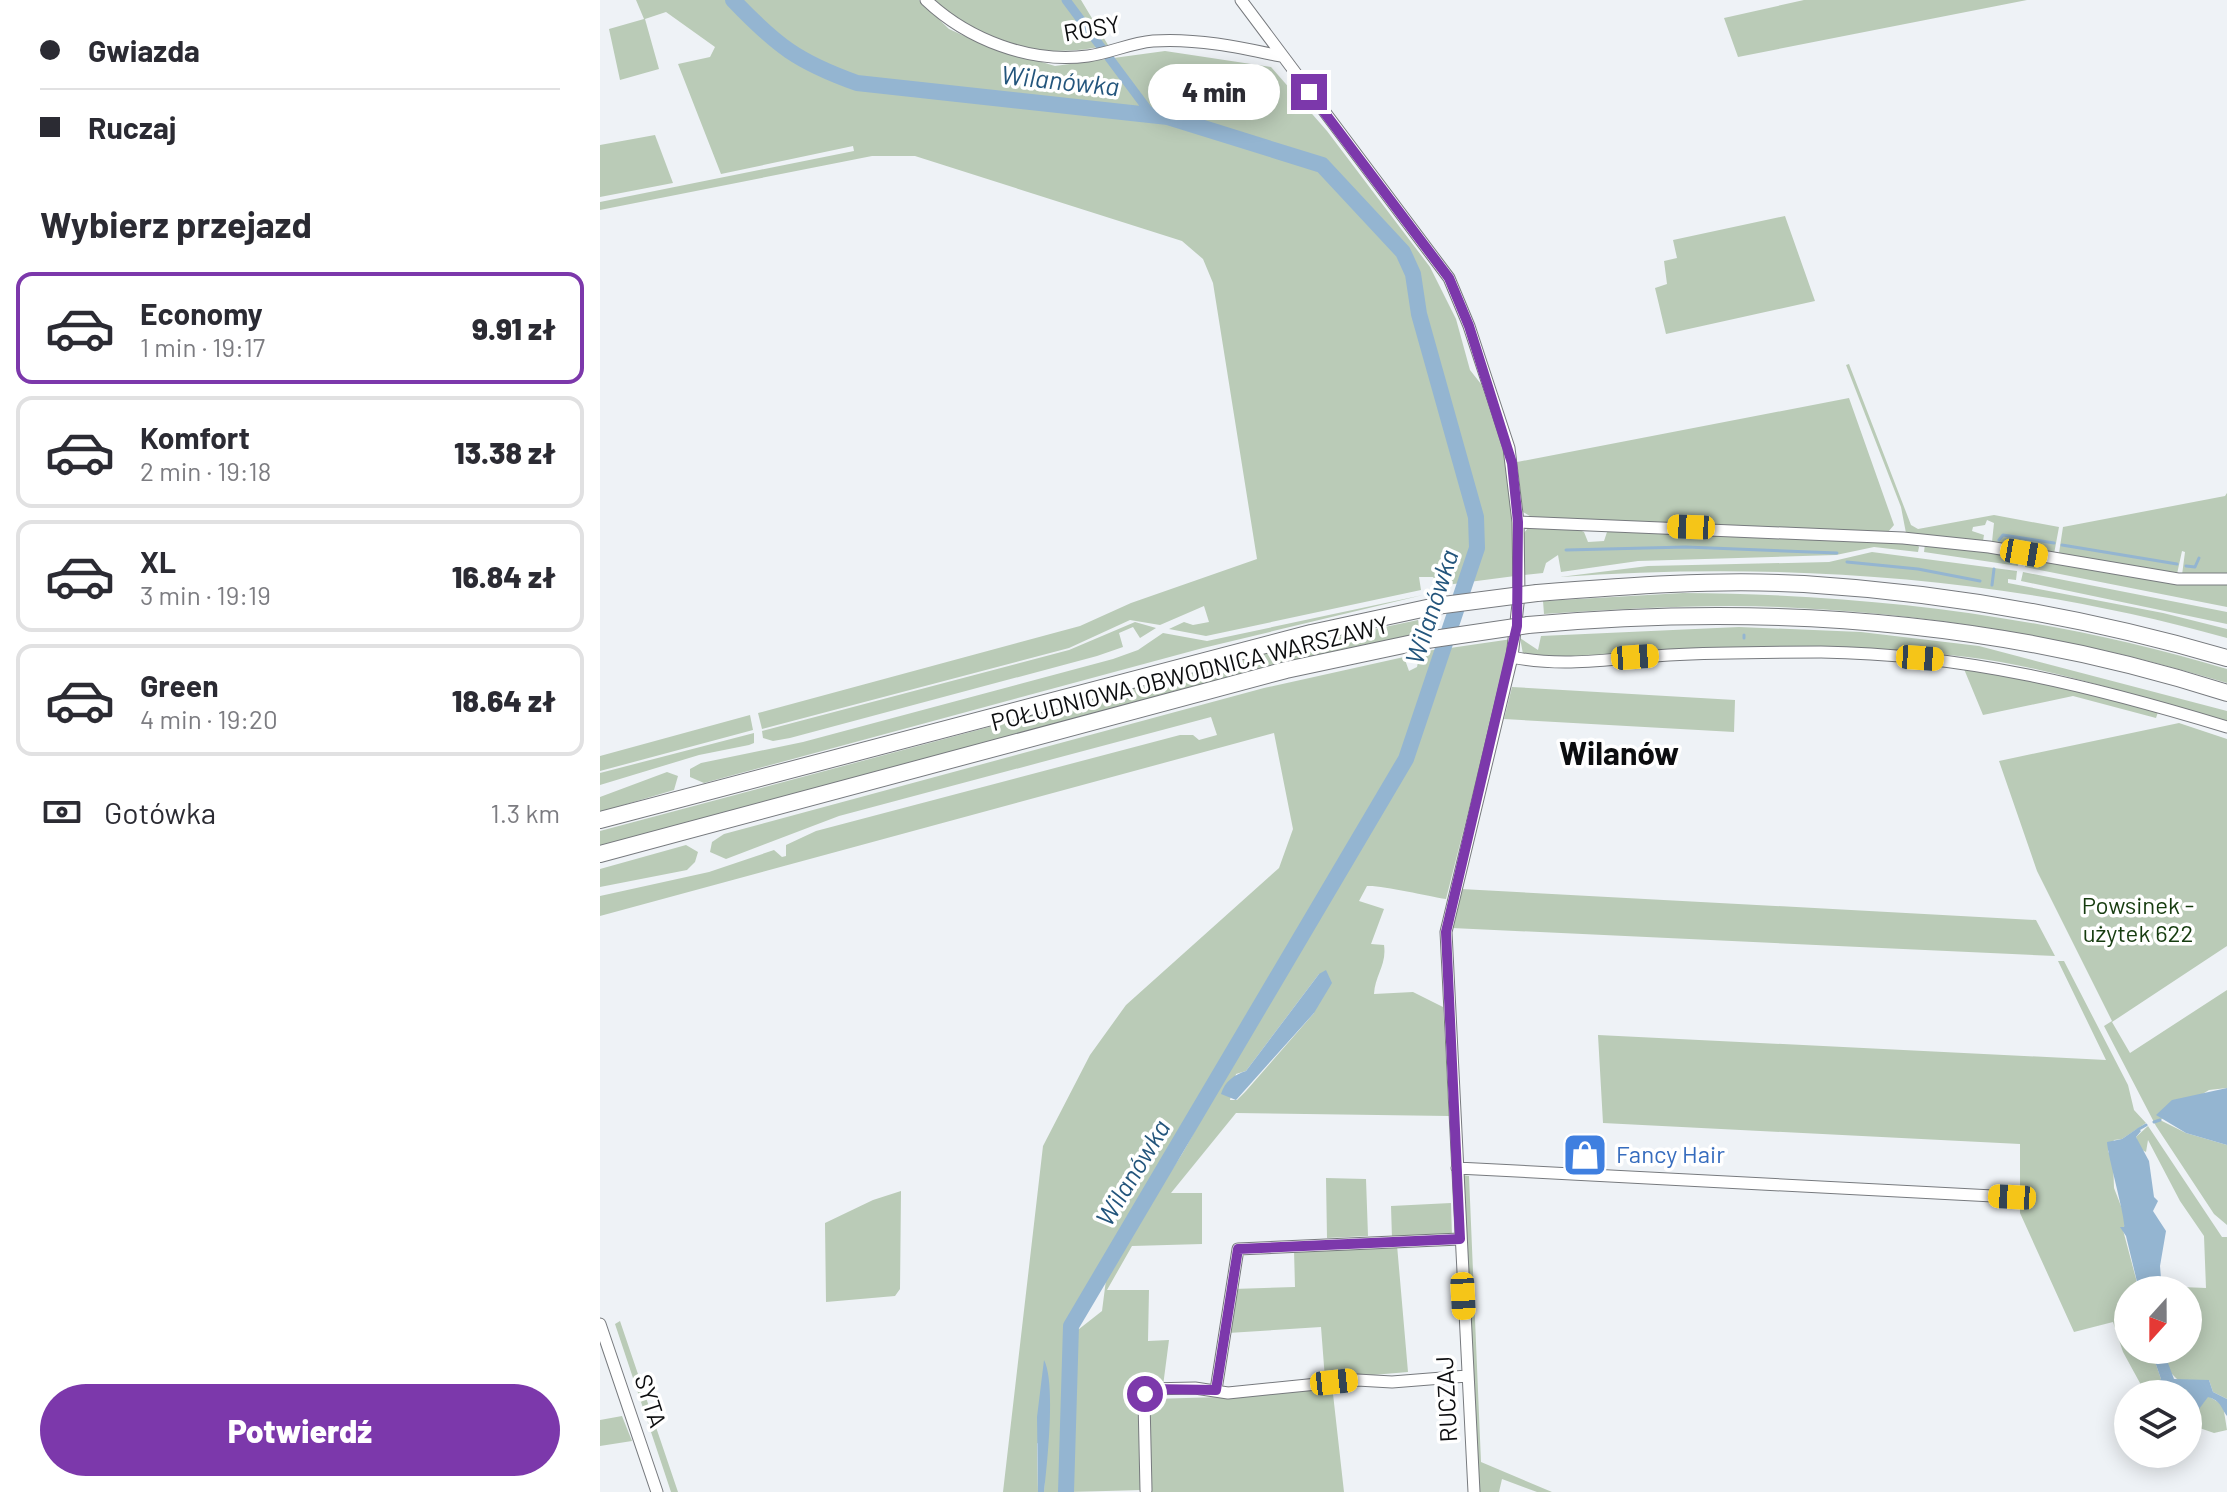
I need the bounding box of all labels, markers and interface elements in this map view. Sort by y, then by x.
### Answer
street label: ROSY [1061,8,1122,47]
text: Gwiazda [88,32,200,68]
water label: Wilanówka [999,58,1121,101]
callout: 4 min [1149,64,1281,120]
route end [1291,74,1327,110]
text: 4 min [1182,76,1246,107]
text: Ruczaj [88,109,176,145]
text: Wybierz przejazd [40,202,312,245]
icon: car [44,292,116,364]
text: Economy [140,295,263,331]
text: 9.91 zł [472,310,556,346]
text: 1 min · 19:17 [140,331,265,362]
icon: car [44,416,116,488]
text: Komfort [140,419,250,455]
text: 13.38 zł [454,434,556,470]
text: 2 min · 19:18 [140,455,271,486]
car [1667,514,1715,540]
car [1998,537,2050,569]
icon: car [44,540,116,612]
text: XL [140,543,176,579]
water label: Wilanówka [1397,545,1464,668]
text: 16.84 zł [452,558,556,594]
text: 3 min · 19:19 [140,579,271,610]
street label: POŁUDNIOWA OBWODNICA WARSZAWY [988,609,1391,736]
car [1610,643,1660,671]
car [1895,644,1945,672]
icon: car [44,664,116,736]
text: Green [140,667,219,703]
text: 18.64 zł [452,682,556,718]
text: 4 min · 19:20 [140,703,278,734]
district label: Wilanów [1559,733,1679,771]
icon: cash [40,790,84,834]
text: Gotówka [104,794,216,830]
text: 1.3 km [491,797,560,828]
park label: Powsinek - użytek 622 [2082,890,2194,947]
water label: Wilanówka [1088,1113,1176,1231]
shop icon: Fancy Hair [1561,1131,1609,1179]
place label: Fancy Hair [1616,1139,1725,1168]
car [1987,1184,2037,1210]
car [1450,1271,1476,1321]
north arrow [2114,1276,2202,1364]
map controls [2114,1276,2202,1468]
street label: RUCZAJ [1429,1355,1462,1443]
car [1309,1368,1359,1396]
street label: SYTA [629,1370,674,1431]
route start [1127,1376,1163,1412]
button: layers [2114,1380,2202,1468]
button: Potwierdź [40,1384,560,1476]

